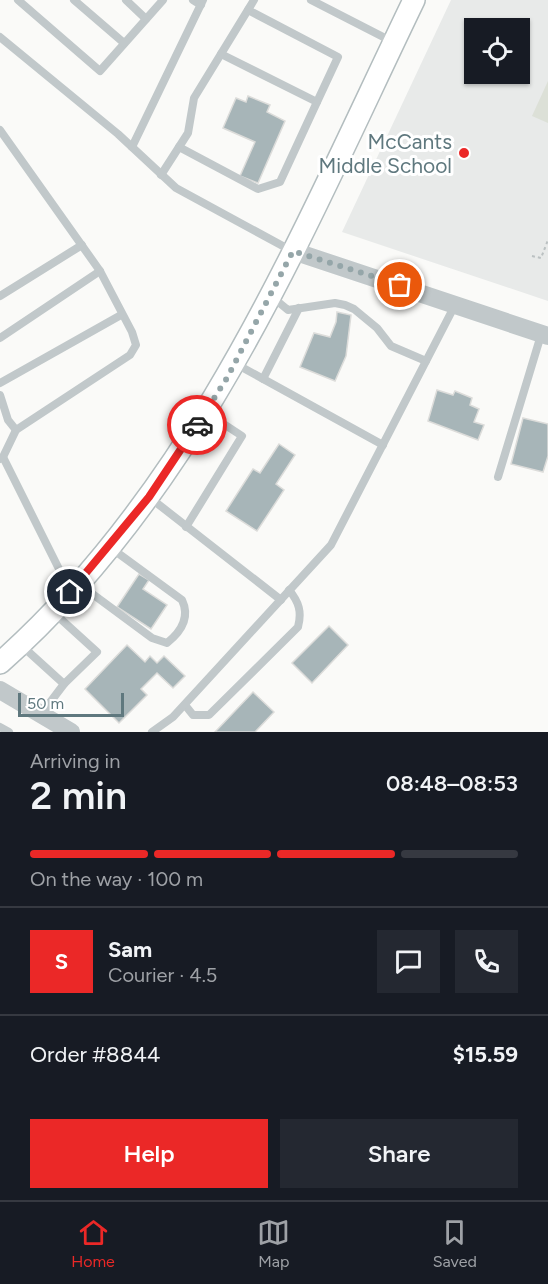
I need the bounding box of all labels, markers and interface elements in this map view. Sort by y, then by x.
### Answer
map controls [464,18,530,84]
button: locate [464,18,530,84]
place label: McCants Middle School [319,129,452,178]
marker: McCants Middle School [457,146,471,160]
pin [374,259,425,310]
icon: bag [383,268,416,301]
courier [167,395,227,455]
icon: car [181,409,214,442]
pin [44,566,95,617]
icon: home [53,575,86,608]
scale bar [18,690,124,718]
text: 50 m [27,694,64,713]
text: Arriving in [30,749,120,773]
text: 08:48–08:53 [386,770,518,797]
text: 2 min [30,772,127,819]
text: On the way · 100 m [30,867,203,891]
button: chat [377,930,440,993]
button: phone [455,930,518,993]
text: Sam [108,936,152,963]
text: S [55,948,68,975]
text: Courier · 4.5 [108,963,217,987]
text: Order #8844 [30,1041,160,1068]
text: $15.59 [453,1041,518,1068]
button: Help [30,1119,268,1188]
button: Share [280,1119,518,1188]
tab: Home [71,1216,115,1271]
tab: Map [257,1216,290,1271]
tab: Saved [433,1216,477,1271]

